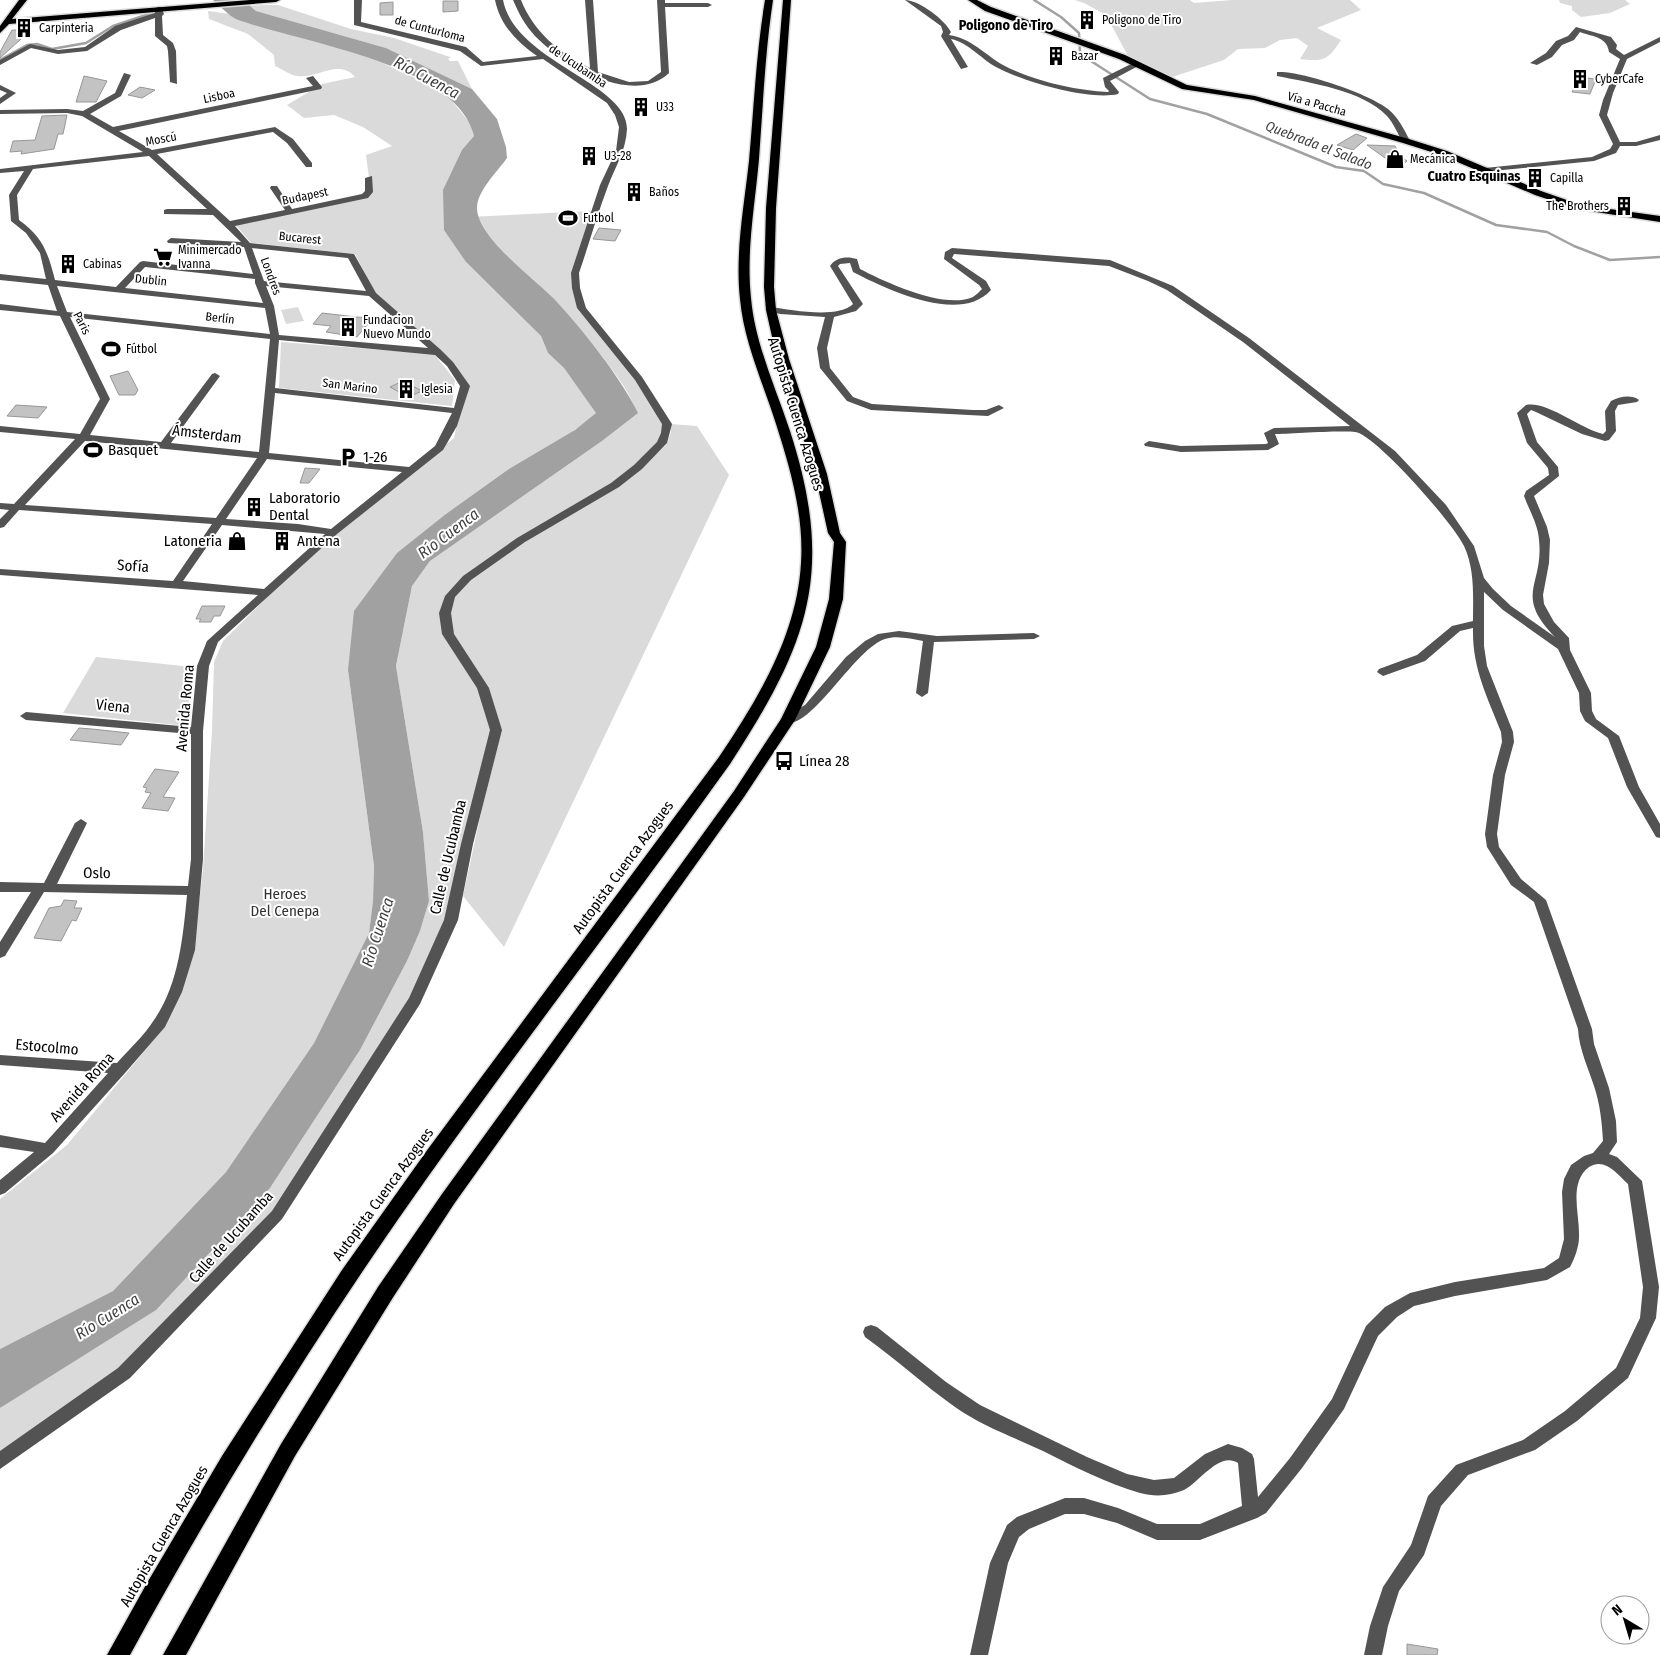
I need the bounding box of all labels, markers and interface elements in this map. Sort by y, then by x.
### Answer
building icon: Poligono de Tiro [1076,9,1098,31]
street label: de Cunturloma [393,13,467,45]
place label: Poligono de Tiro [1102,13,1182,27]
building icon: Carpinteria [13,17,35,39]
district label: Poligono de Tiro [959,17,1054,34]
place label: Carpinteria [39,21,94,35]
street label: de Ucubamba [546,41,610,91]
building icon: Bazar [1045,45,1067,67]
place label: Bazar [1071,49,1099,63]
water label: Río Cuenca [391,52,463,103]
building icon: CyberCafe [1569,68,1591,90]
place label: CyberCafe [1595,72,1644,86]
street label: Lisboa [202,86,236,106]
street label: Vía a Paccha [1286,89,1348,119]
building icon: U33 [630,96,652,118]
place label: U33 [656,100,674,114]
water label: Quebrada el Salado [1263,117,1375,174]
street label: Moscú [144,129,178,149]
building icon: U3-28 [578,145,600,167]
shop icon: Mecánica [1384,148,1406,170]
place label: U3-28 [604,149,631,163]
place label: Mecánica [1410,152,1456,166]
building icon: Capilla [1524,167,1546,189]
district label: Cuatro Esquinas [1428,168,1520,185]
place label: Capilla [1550,171,1584,185]
building icon: Baños [623,181,645,203]
street label: Budapest [281,184,329,208]
place label: Baños [649,185,679,199]
building icon: The Brothers [1613,195,1635,217]
place label: The Brothers [1546,199,1609,213]
sports icon: Futbol [557,207,579,229]
place label: Futbol [583,211,614,225]
street label: Bucarest [278,229,322,247]
place label: Minimercado Ivanna [178,243,242,271]
supermarket icon: Minimercado Ivanna [152,246,174,268]
building icon: Cabinas [57,253,79,275]
street label: Londres [258,255,284,297]
place label: Cabinas [83,257,122,271]
street label: Dublin [134,271,168,289]
street label: Paris [70,309,94,337]
street label: Berlín [205,309,235,327]
place label: Fundacion Nuevo Mundo [363,313,431,341]
building icon: Fundacion Nuevo Mundo [337,316,359,338]
street label: Autopista Cuenca Azogues [764,335,828,493]
sports icon: Fútbol [100,338,122,360]
place label: Fútbol [126,342,157,356]
street label: San Marino [322,376,378,396]
building icon: Iglesia [395,378,417,400]
place label: Iglesia [421,382,453,396]
street label: Ámsterdam [171,421,243,447]
sports icon: Basquet [82,439,104,461]
place label: Basquet [108,441,158,459]
parking icon: 1-26 [337,446,359,468]
place label: 1-26 [363,448,388,466]
place label: Laboratorio Dental [269,489,340,524]
building icon: Laboratorio Dental [243,496,265,518]
water label: Río Cuenca [414,504,483,563]
shop icon: Latoneria [226,530,248,552]
building icon: Antena [271,530,293,552]
place label: Latoneria [164,532,222,550]
place label: Antena [297,532,340,550]
street label: Sofía [116,556,150,576]
street label: Avenida Roma [172,664,198,752]
street label: Viena [95,695,131,717]
bus stop icon: Línea 28 [773,750,795,772]
place label: Línea 28 [799,752,849,770]
street label: Autopista Cuenca Azogues [569,797,677,937]
street label: Calle de Ucubamba [426,798,470,916]
street label: Oslo [83,864,111,882]
park label: Heroes Del Cenepa [251,885,319,920]
water label: Río Cuenca [357,895,398,969]
street label: Estocolmo [15,1035,79,1059]
street label: Avenida Roma [46,1049,118,1125]
street label: Autopista Cuenca Azogues [329,1124,437,1264]
street label: Calle de Ucubamba [185,1187,277,1287]
water label: Río Cuenca [72,1289,143,1343]
street label: Autopista Cuenca Azogues [116,1462,212,1610]
north arrow [1600,1595,1650,1645]
text: N [1609,1601,1626,1619]

